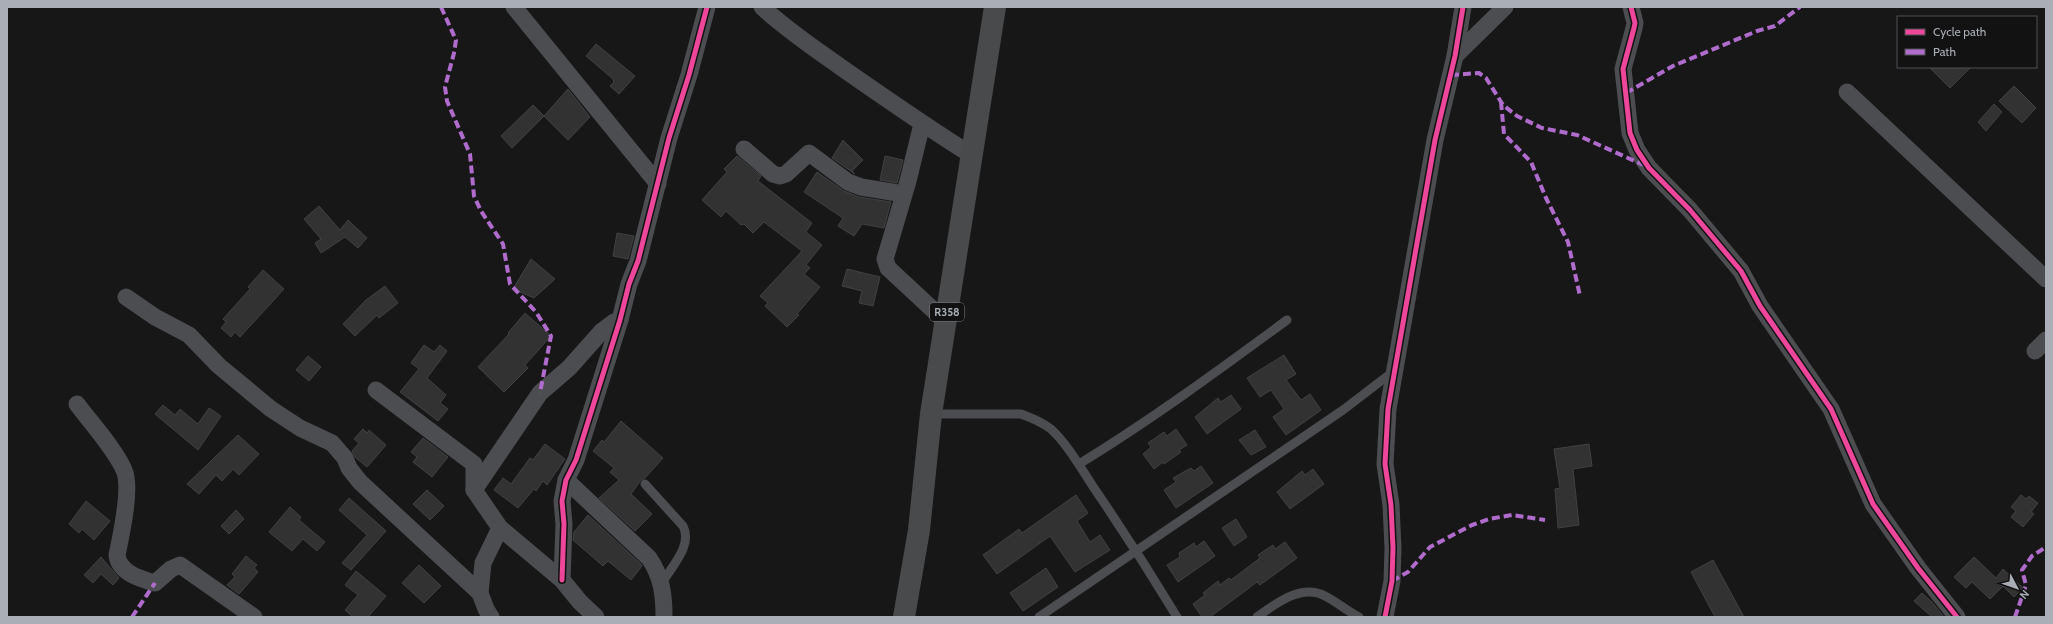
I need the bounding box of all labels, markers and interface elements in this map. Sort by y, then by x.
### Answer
legend [1897,16,2037,68]
text: Cycle path [1933,24,1986,39]
text: Path [1933,44,1956,59]
road number: R358 [930,303,964,321]
north arrow [1997,568,2037,608]
text: N [2017,587,2032,602]

